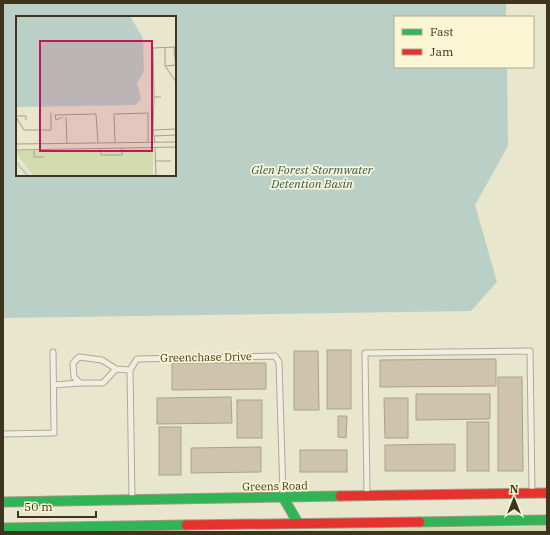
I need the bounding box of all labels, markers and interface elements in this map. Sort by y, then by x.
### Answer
inset map [16,16,176,176]
legend [394,16,534,68]
text: Fast [430,24,454,39]
text: Jam [430,44,454,59]
water label: Glen Forest Stormwater Detention Basin [251,162,374,191]
street label: Greenchase Drive [160,349,252,365]
street label: Greens Road [242,478,308,494]
north arrow [494,479,534,519]
text: N [510,482,519,496]
scale bar [18,493,96,519]
text: 50 m [24,499,53,514]

